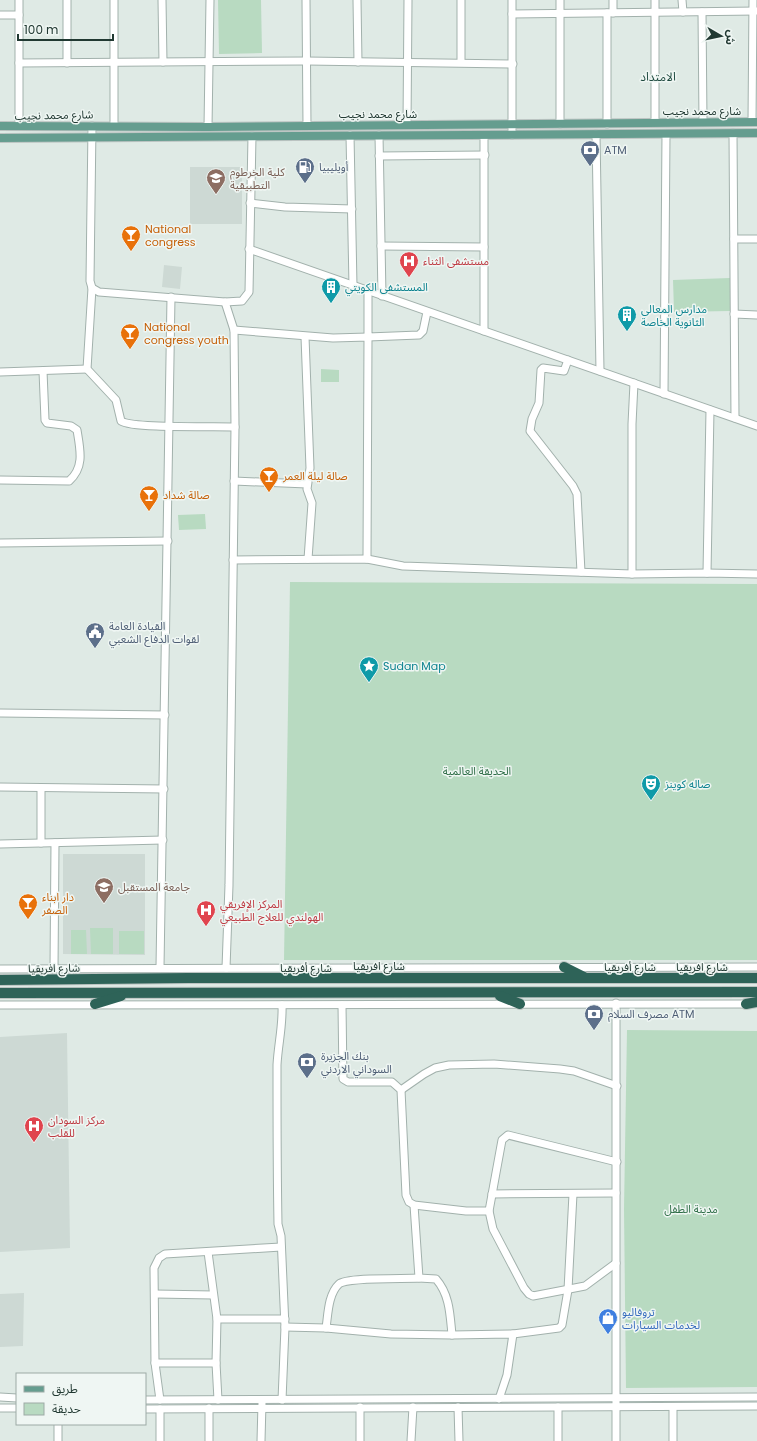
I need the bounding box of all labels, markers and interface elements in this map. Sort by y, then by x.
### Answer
scale bar [18,16,113,42]
north arrow [701,16,741,56]
text: 100 m [24,21,58,38]
text: ش [722,29,740,46]
district label: الامتداد [640,68,676,85]
street label: شارع محمد نجيب [663,103,742,119]
street label: شارع محمد نجيب [15,106,94,124]
street label: شارع محمد نجيب [339,106,418,122]
bank icon: ATM [579,139,601,167]
place label: ATM [604,142,627,158]
fuel station icon: أويليبيا [294,156,316,184]
place label: أويليبيا [319,159,349,175]
place label: كلية الخرطوم التطبيقية [230,164,285,193]
school or university icon: كلية الخرطوم التطبيقية [205,167,227,195]
place label: National congress [145,221,196,250]
bar icon: National congress [120,224,142,252]
hospital icon: مستشفى الثناء [398,250,420,278]
place label: مستشفى الثناء [423,253,489,269]
building icon: المستشفى الكويتي [320,276,342,304]
place label: المستشفى الكويتي [345,279,428,297]
place label: مدارس المعالي الثانوية الخاصة [641,301,707,330]
building icon: مدارس المعالي الثانوية الخاصة [616,304,638,332]
place label: National congress youth [144,319,229,348]
bar icon: National congress youth [119,322,141,350]
bar icon: صالة ليلة العمر [258,465,280,493]
place label: صالة ليلة العمر [282,468,348,484]
bar icon: صالة شداد [138,484,160,512]
place label: صالة شداد [163,487,210,503]
place label: القيادة العامة لقوات الدفاع الشعبي [109,618,200,649]
public building icon: القيادة العامة لقوات الدفاع الشعبي [84,621,106,649]
place icon: Sudan Map [358,655,380,683]
place label: Sudan Map [383,658,446,674]
park label: الحديقة العالمية [443,763,511,779]
theatre icon: صاله كوينز [640,773,662,801]
place label: صاله كوينز [664,776,710,792]
school or university icon: جامعة المستقبل [93,876,115,904]
place label: جامعة المستقبل [118,879,191,895]
place label: دار ابناء الصفر [41,889,74,918]
bar icon: دار ابناء الصفر [17,892,39,920]
place label: المركز الإفريقي الهولندي للعلاج الطبيعي [220,896,323,927]
hospital icon: المركز الإفريقي الهولندي للعلاج الطبيعي [195,899,217,927]
street label: شارع افريقيا [353,958,405,974]
street label: شارع أفريقيا [604,959,656,975]
street label: شارع افريقيا [676,959,728,975]
street label: شارع افريقيا [28,960,80,976]
street label: شارع أفريقيا [280,960,332,976]
bank icon: مصرف السلام ATM [583,1003,605,1031]
place label: مصرف السلام ATM [608,1006,695,1022]
place label: بنك الجزيرة السوداني الاردني [321,1048,392,1079]
bank icon: بنك الجزيرة السوداني الاردني [296,1051,318,1079]
place label: مركز السودان للقلب [48,1112,105,1141]
hospital icon: مركز السودان للقلب [23,1115,45,1143]
park label: مدينة الطفل [664,1201,718,1217]
place label: تروفاليو لخدمات السيارات [622,1304,700,1333]
shop icon: تروفاليو لخدمات السيارات [597,1307,619,1335]
legend [16,1373,146,1425]
text: طريق [52,1380,78,1397]
text: حديقة [52,1400,81,1417]

